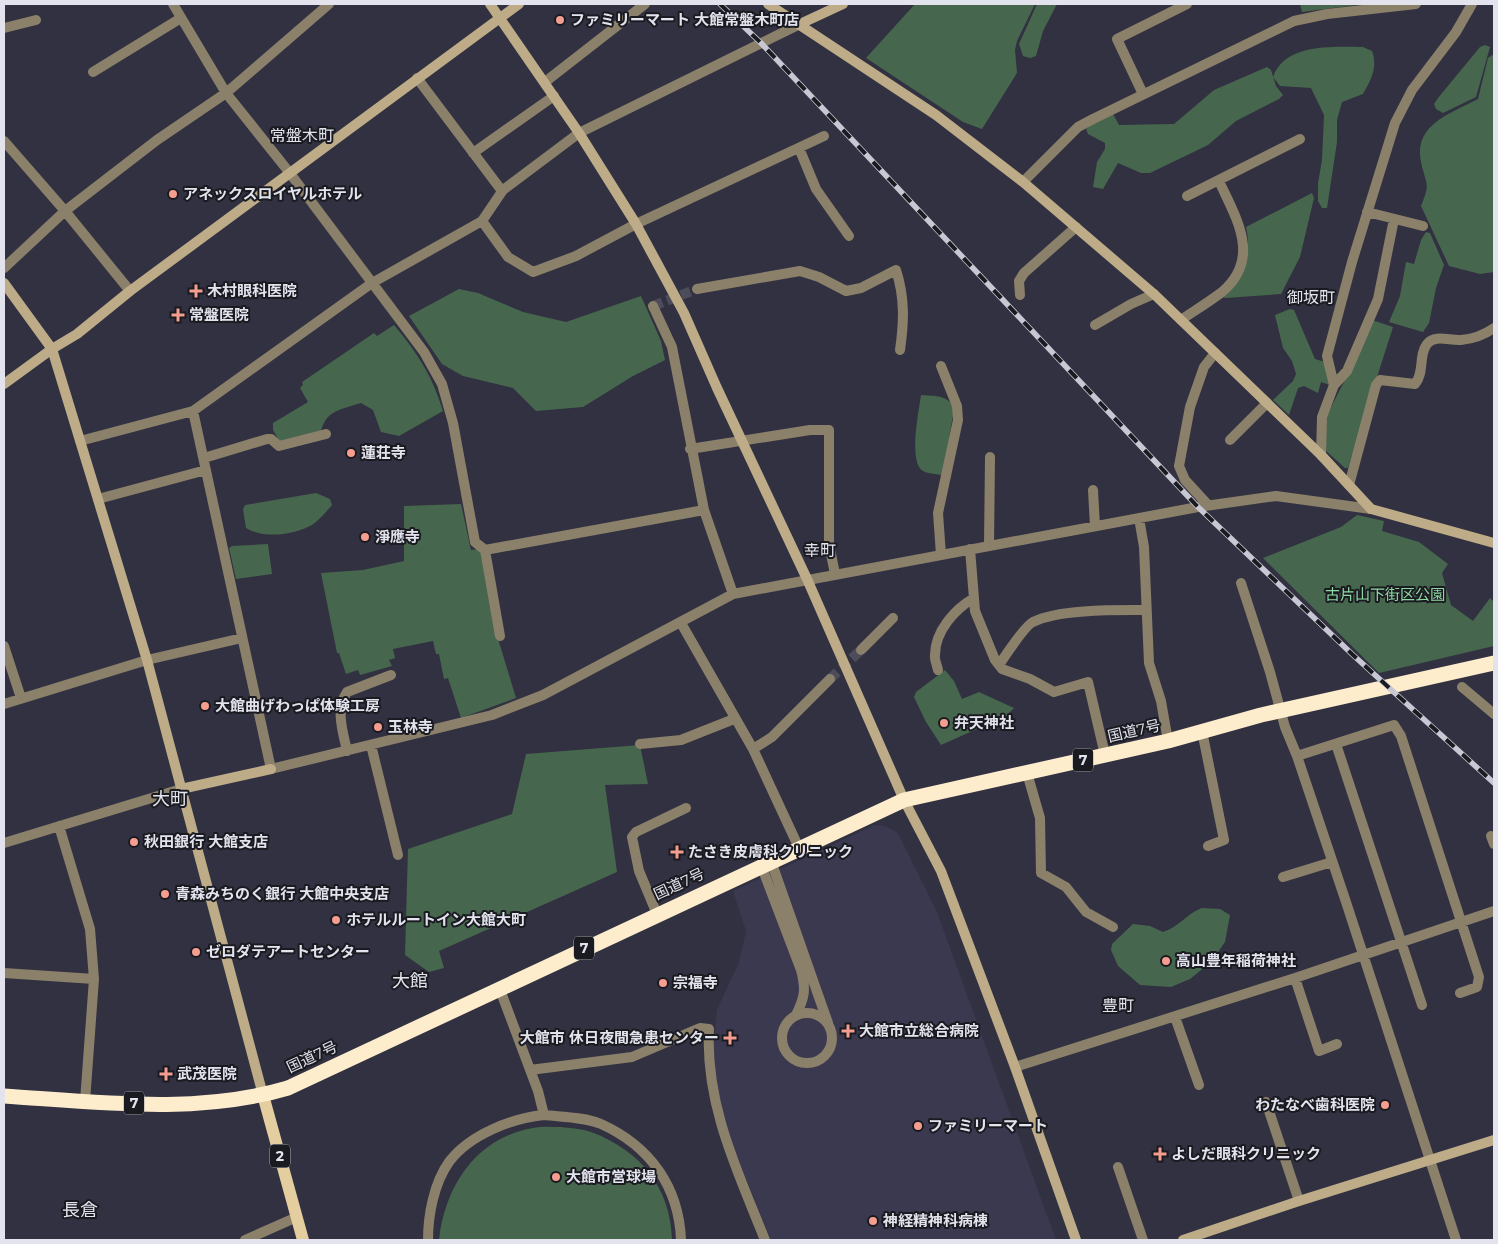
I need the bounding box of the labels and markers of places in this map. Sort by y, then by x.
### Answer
place label: ファミリーマート 大館常盤木町店 [570,10,799,29]
marker: ファミリーマート 大館常盤木町店 [554,14,566,26]
place label: アネックスロイヤルホテル [183,184,362,203]
marker: アネックスロイヤルホテル [167,188,179,200]
place label: 木村眼科医院 [207,281,297,300]
marker: 木村眼科医院 [189,284,203,298]
place label: 常盤医院 [189,305,249,324]
marker: 常盤医院 [171,308,185,322]
place label: 蓮荘寺 [361,443,406,462]
marker: 蓮荘寺 [345,447,357,459]
place label: 淨應寺 [375,527,420,546]
marker: 淨應寺 [359,531,371,543]
place label: 大館曲げわっぱ体験工房 [215,696,380,715]
marker: 大館曲げわっぱ体験工房 [199,700,211,712]
place label: 弁天神社 [954,713,1014,732]
place label: 玉林寺 [388,717,433,736]
marker: 弁天神社 [938,717,950,729]
marker: 玉林寺 [372,721,384,733]
place label: 秋田銀行 大館支店 [144,832,268,851]
marker: 秋田銀行 大館支店 [128,836,140,848]
place label: たさき皮膚科クリニック [688,842,853,861]
marker: たさき皮膚科クリニック [670,845,684,859]
place label: 青森みちのく銀行 大館中央支店 [175,884,389,903]
marker: 青森みちのく銀行 大館中央支店 [159,888,171,900]
place label: ホテルルートイン大館大町 [346,910,526,929]
marker: ホテルルートイン大館大町 [330,914,342,926]
place label: ゼロダテアートセンター [206,942,370,961]
marker: ゼロダテアートセンター [190,946,202,958]
place label: 高山豊年稲荷神社 [1176,951,1296,970]
marker: 高山豊年稲荷神社 [1160,955,1172,967]
place label: 宗福寺 [673,973,718,992]
marker: 宗福寺 [657,977,669,989]
place label: 大館市立総合病院 [859,1021,979,1040]
marker: 大館市立総合病院 [841,1024,855,1038]
place label: 大館市 休日夜間急患センター [520,1028,719,1047]
marker: 大館市 休日夜間急患センター [723,1031,737,1045]
place label: 武茂医院 [177,1064,237,1083]
marker: 武茂医院 [159,1067,173,1081]
place label: わたなべ歯科医院 [1255,1095,1375,1114]
marker: わたなべ歯科医院 [1379,1099,1391,1111]
place label: ファミリーマート [928,1116,1048,1135]
marker: ファミリーマート [912,1120,924,1132]
place label: よしだ眼科クリニック [1171,1144,1321,1163]
marker: よしだ眼科クリニック [1153,1147,1167,1161]
place label: 大館市営球場 [566,1167,656,1186]
marker: 大館市営球場 [550,1171,562,1183]
place label: 神経精神科病棟 [882,1211,988,1230]
marker: 神経精神科病棟 [867,1215,879,1227]

